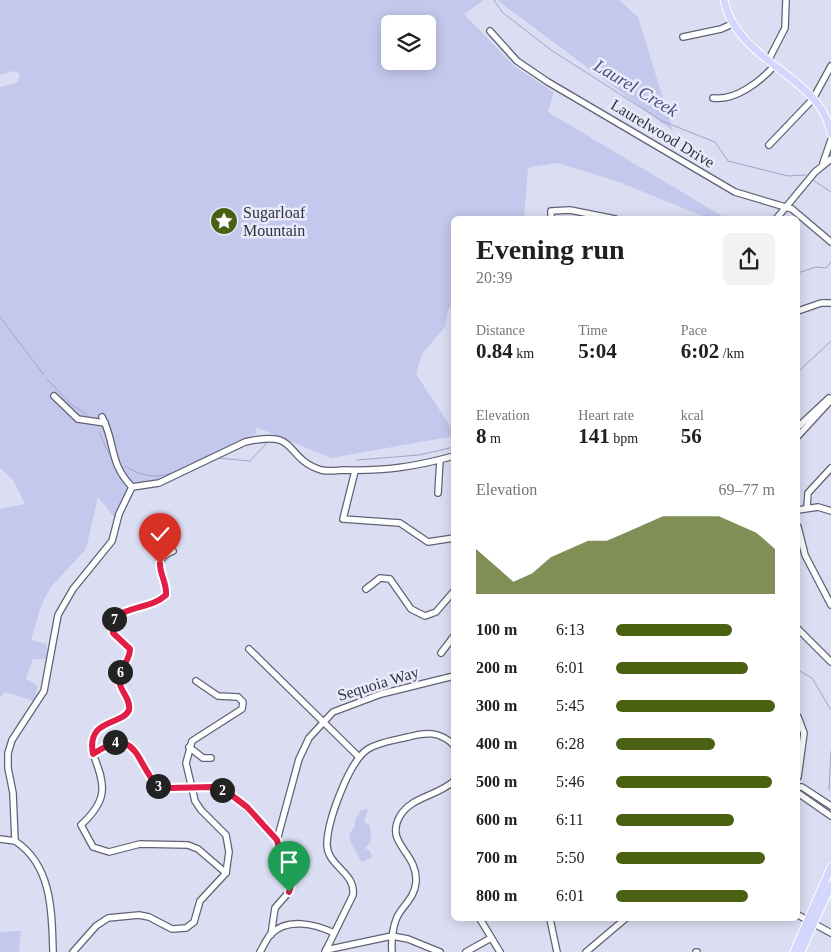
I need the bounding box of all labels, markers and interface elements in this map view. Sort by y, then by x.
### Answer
map controls [381,15,436,70]
button: layers [381,15,436,70]
water label: Laurel Creek [590,55,682,121]
street label: Laurelwood Drive [608,96,718,171]
place label: Sugarloaf Mountain [243,204,306,239]
place icon: Sugarloaf Mountain [209,206,239,236]
button: share [723,233,775,285]
text: Evening run [476,234,625,265]
text: 20:39 [476,269,512,286]
text: Distance [476,323,525,338]
text: Time [578,323,607,338]
text: Pace [681,323,707,338]
text: 0.84 [476,339,513,363]
text: 5:04 [578,339,617,363]
text: 6:02 [681,339,719,363]
text: km [513,346,534,361]
text: /km [719,346,744,361]
text: Elevation [476,408,530,423]
text: Heart rate [578,408,634,423]
text: kcal [681,408,704,423]
text: 8 [476,424,487,448]
text: 141 [578,424,610,448]
text: 56 [681,424,702,448]
text: m [487,431,501,446]
text: bpm [610,431,638,446]
text: Elevation [476,481,537,498]
text: 69–77 m [719,481,775,498]
pin [139,513,181,564]
icon: check [146,520,174,548]
pin: 7 [102,606,126,632]
text: 7 [111,612,118,627]
text: 100 m [476,621,517,638]
text: 6:13 [556,621,584,638]
text: 200 m [476,659,517,676]
text: 6:01 [556,659,584,676]
pin: 6 [108,660,132,684]
street label: Sequoia Way [335,663,421,705]
text: 6 [117,665,124,680]
text: 300 m [476,697,517,714]
text: 5:45 [556,697,584,714]
pin: 4 [102,730,128,754]
text: 4 [112,735,119,750]
text: 400 m [476,735,517,752]
text: 6:28 [556,735,584,752]
text: 500 m [476,773,517,790]
text: 5:46 [556,773,584,790]
pin: 3 [146,774,170,798]
pin: 2 [210,778,234,802]
text: 3 [155,779,162,794]
text: 2 [219,783,226,798]
text: 600 m [476,811,517,828]
text: 6:11 [556,811,584,828]
pin [268,841,310,892]
icon: arrive [275,848,303,876]
text: 700 m [476,849,517,866]
text: 5:50 [556,849,584,866]
text: 800 m [476,887,517,904]
text: 6:01 [556,887,584,904]

